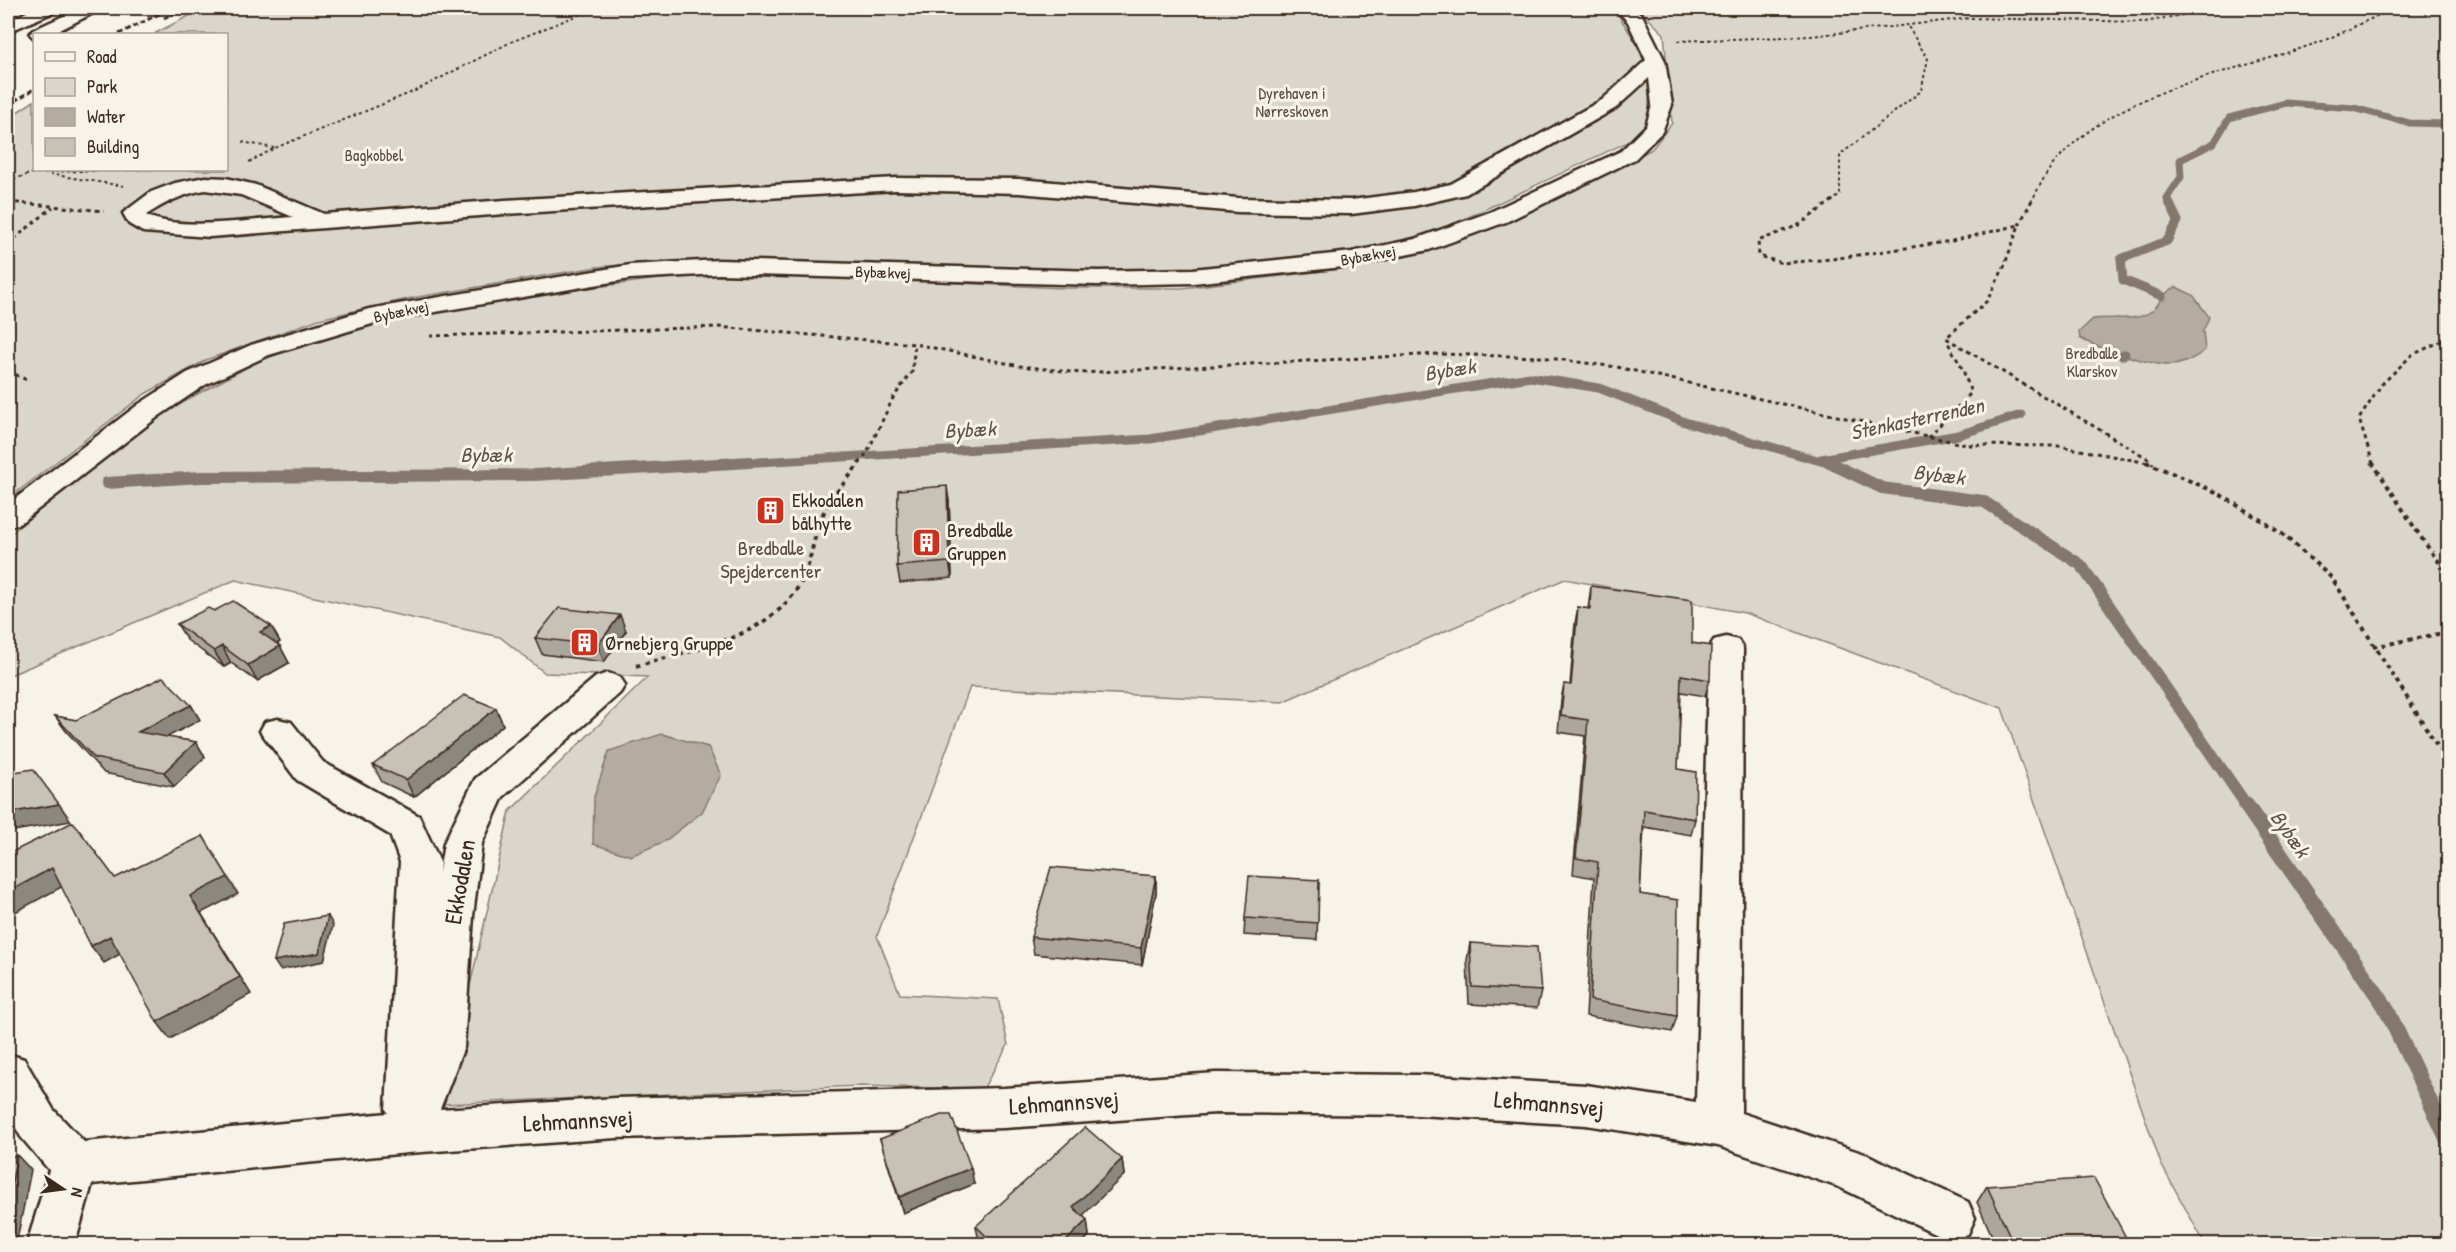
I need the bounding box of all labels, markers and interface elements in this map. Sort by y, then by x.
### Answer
legend [33,33,228,171]
text: Road [87,44,117,69]
text: Park [87,74,118,99]
park label: Dyrehaven i Nørreskoven [1255,82,1329,122]
text: Water [87,104,125,129]
text: Building [87,134,139,159]
park label: Bagkobbel [345,144,404,166]
street label: Bybækvej [1339,239,1397,271]
street label: Bybækvej [855,260,911,284]
street label: Bybækvej [372,294,430,328]
park label: Bredballe Klarskov [2065,342,2119,382]
water label: Bybæk [1422,351,1480,388]
water label: Stenkasterrenden [1848,390,1988,447]
water label: Bybæk [944,414,999,445]
water label: Bybæk [460,440,514,469]
water label: Bybæk [1912,457,1969,492]
place label: Ekkodalen bålhytte [792,486,863,536]
building icon: Ekkodalen bålhytte [755,495,787,527]
place label: Bredballe Gruppen [947,516,1013,566]
building icon: Bredballe Gruppen [910,526,942,558]
park label: Bredballe Spejdercenter [720,534,822,584]
building icon: Ørnebjerg Gruppe [568,627,600,659]
place label: Ørnebjerg Gruppe [605,629,734,656]
water label: Bybæk [2264,804,2318,865]
street label: Ekkodalen [436,837,482,927]
street label: Lehmannsvej [1008,1082,1120,1122]
street label: Lehmannsvej [1493,1082,1605,1124]
street label: Lehmannsvej [522,1101,634,1139]
north arrow [33,1159,93,1219]
text: N [66,1186,89,1199]

